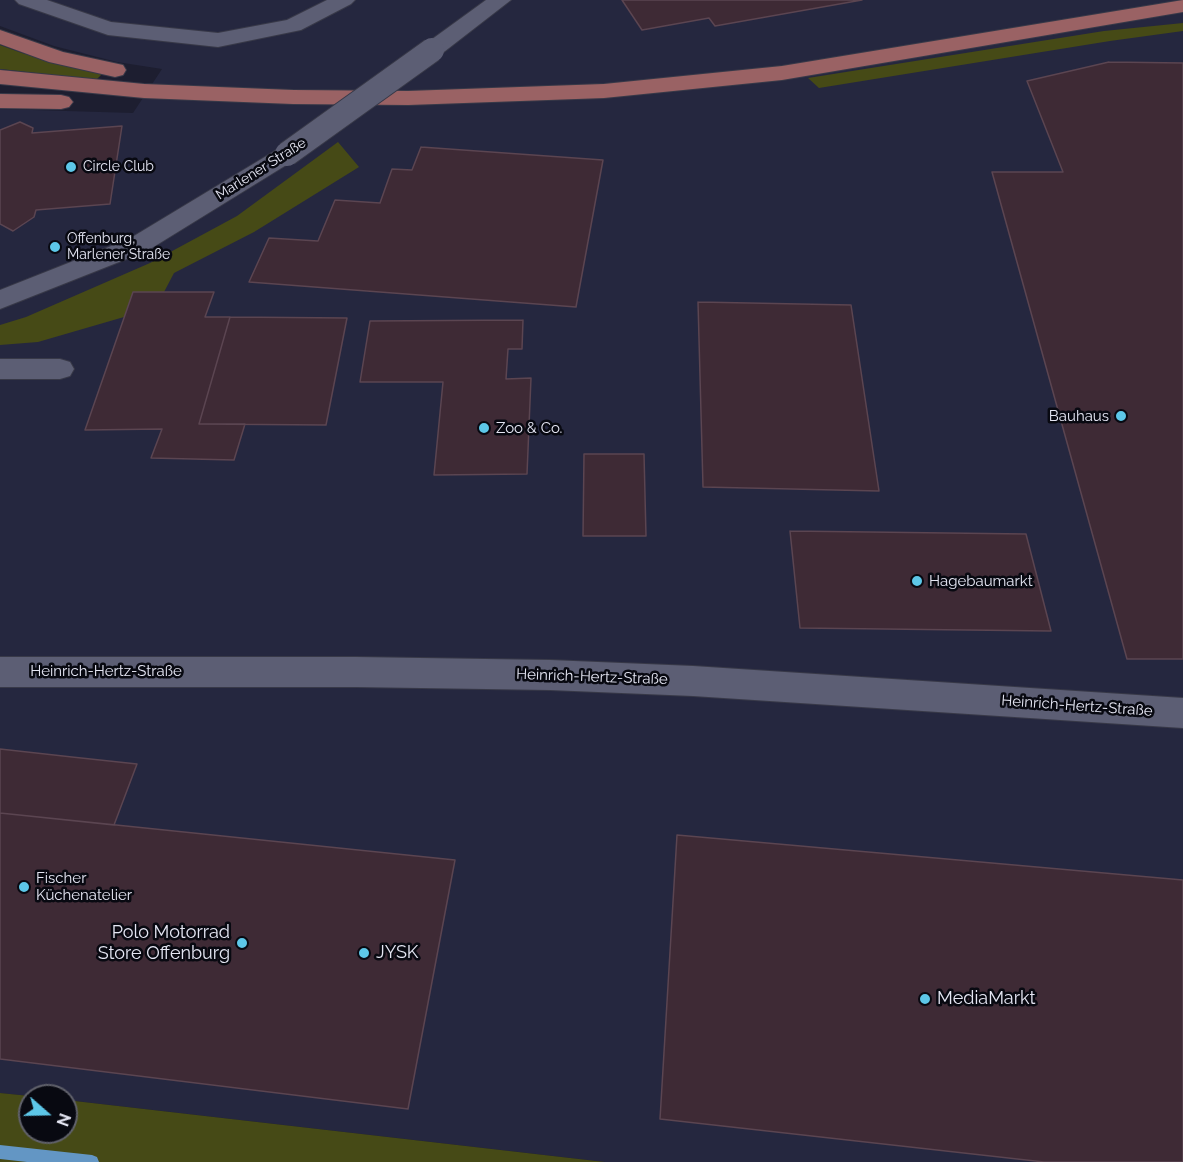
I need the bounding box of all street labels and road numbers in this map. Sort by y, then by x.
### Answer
street label: Marlener Straße [213,135,309,203]
street label: Heinrich-Hertz-Straße [30,662,182,680]
street label: Heinrich-Hertz-Straße [516,665,668,689]
street label: Heinrich-Hertz-Straße [1001,692,1153,720]

